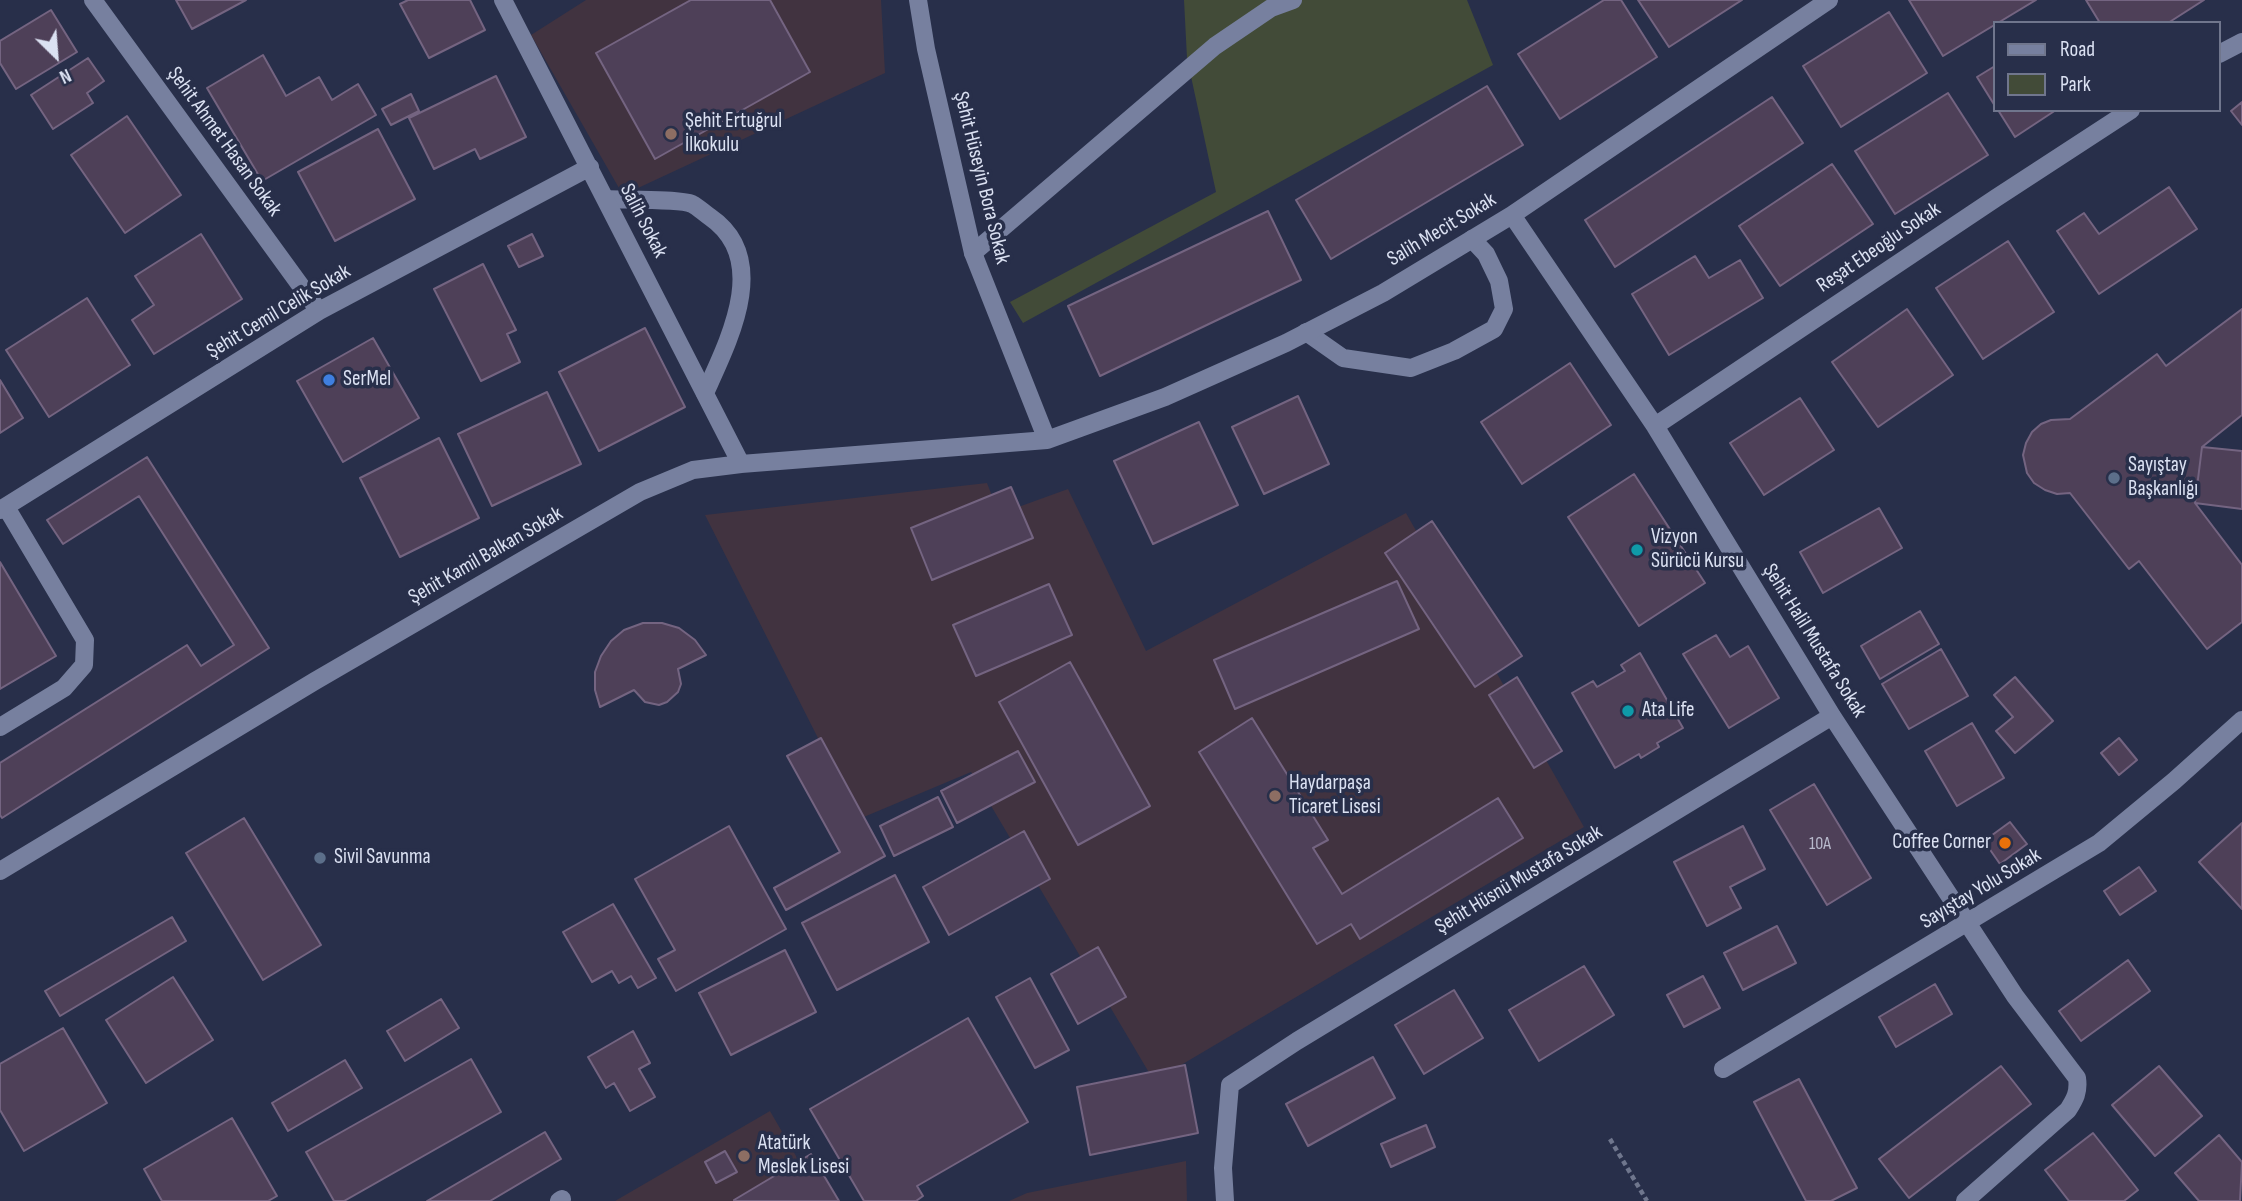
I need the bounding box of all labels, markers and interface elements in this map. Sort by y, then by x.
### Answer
north arrow [21,21,91,91]
legend [1994,21,2221,112]
text: Road [2060,37,2095,62]
street label: Şehit Ahmet Hasan Sokak [161,62,287,222]
text: N [56,63,75,88]
text: Park [2060,72,2091,97]
street label: Şehit Hüseyin Bora Sokak [947,89,1015,267]
place label: Şehit Ertuğrul İlkokulu [685,109,782,159]
marker: Şehit Ertuğrul İlkokulu [663,126,679,142]
street label: Salih Sokak [614,180,672,262]
street label: Salih Mecit Sokak [1383,188,1501,272]
street label: Reşat Ebeoğlu Sokak [1812,197,1946,299]
street label: Şehit Cemil Celik Sokak [203,259,355,365]
place label: SerMel [343,367,391,393]
marker: SerMel [321,372,337,388]
place label: Sayıştay Başkanlığı [2128,453,2198,503]
marker: Sayıştay Başkanlığı [2106,470,2122,486]
street label: Şehit Kamil Balkan Sokak [404,502,568,610]
place label: Vizyon Sürücü Kursu [1651,525,1744,575]
marker: Vizyon Sürücü Kursu [1629,542,1645,558]
street label: Şehit Halil Mustafa Sokak [1757,559,1871,723]
place label: Ata Life [1642,698,1694,724]
marker: Ata Life [1620,703,1636,719]
place label: Haydarpaşa Ticaret Lisesi [1289,771,1381,821]
marker: Haydarpaşa Ticaret Lisesi [1267,788,1283,804]
street label: Şehit Hüsnü Mustafa Sokak [1431,820,1607,940]
place label: Coffee Corner [1892,830,1991,856]
house number: 10A [1809,833,1831,855]
marker: Coffee Corner [1997,835,2013,851]
street label: Sayıştay Yolu Sokak [1916,843,2046,935]
place label: Sivil Savunma [334,845,431,871]
marker: Sivil Savunma [312,850,328,866]
place label: Atatürk Meslek Lisesi [758,1131,849,1181]
marker: Atatürk Meslek Lisesi [736,1148,752,1164]

